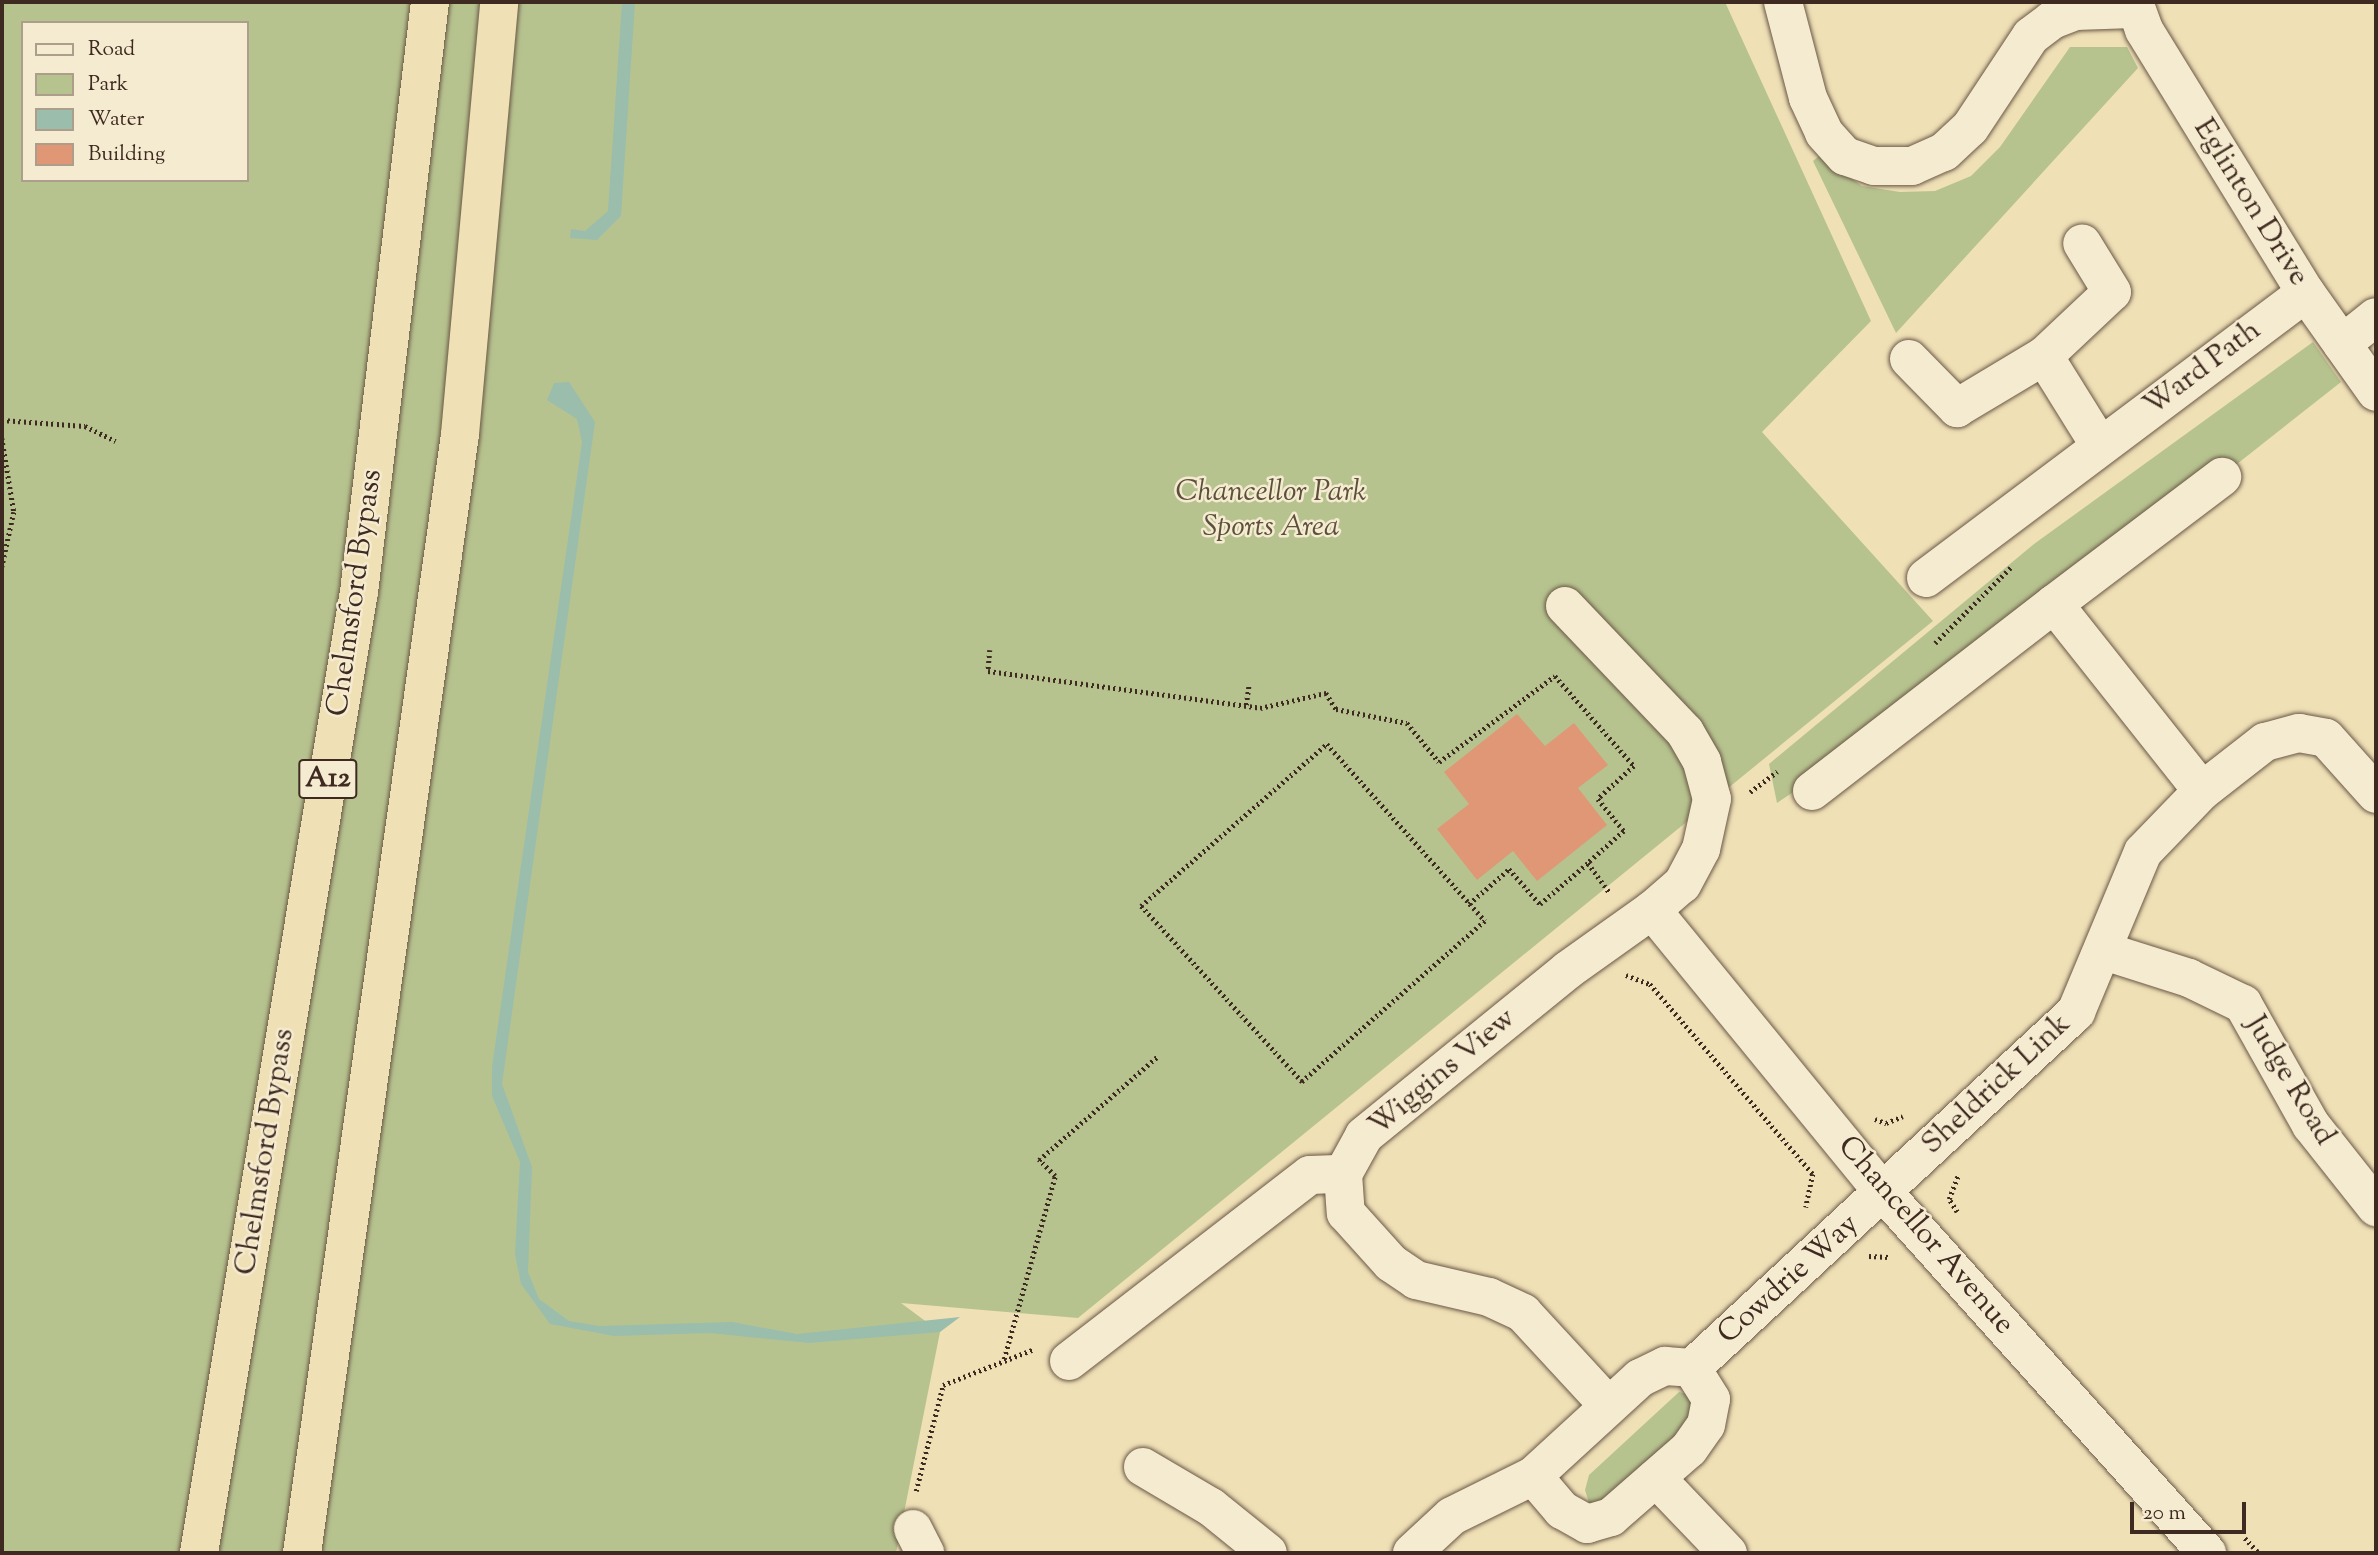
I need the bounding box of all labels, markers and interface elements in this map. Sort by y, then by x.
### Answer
legend [21,21,248,182]
text: Road [88,35,135,65]
text: Park [88,70,128,100]
text: Water [88,105,144,135]
street label: Eglinton Drive [2184,113,2316,293]
text: Building [88,140,165,170]
street label: Ward Path [2137,313,2269,425]
street label: Chelmsford Bypass [321,467,391,719]
park label: Chancellor Park Sports Area [1176,475,1366,546]
road number: A12 [298,754,358,804]
street label: Wiggins View [1362,1001,1524,1145]
street label: Sheldrick Link [1915,1007,2079,1163]
street label: Judge Road [2236,1010,2342,1152]
street label: Chelmsford Bypass [229,1026,303,1278]
street label: Chancellor Avenue [1829,1129,2021,1343]
street label: Cowdrie Way [1711,1207,1867,1353]
scale bar [2133,1488,2248,1532]
text: 20 m [2143,1499,2186,1529]

